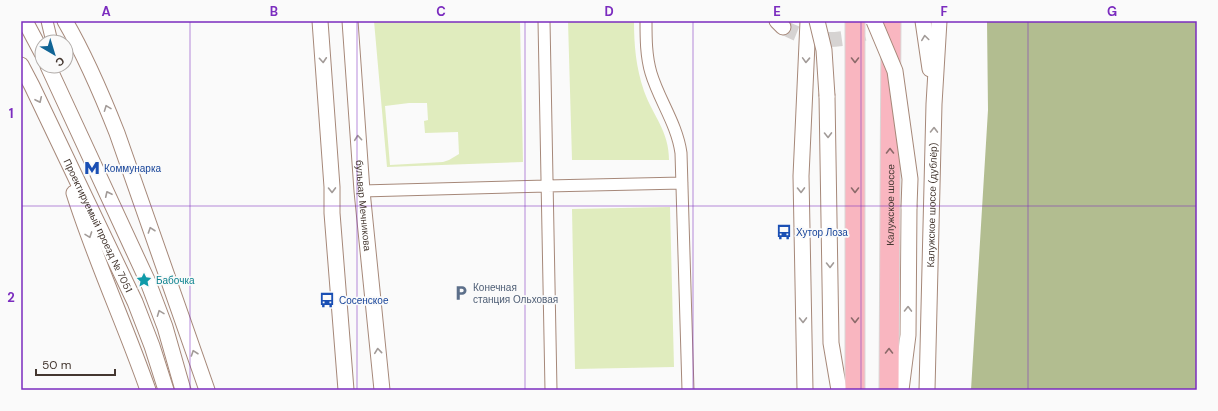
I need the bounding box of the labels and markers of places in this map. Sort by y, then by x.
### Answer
metro station icon: Коммунарка [83,159,101,177]
place label: Коммунарка [104,162,161,175]
bus stop icon: Хутор Лоза [775,223,793,241]
place label: Хутор Лоза [796,226,848,239]
place icon: Бабочка [135,271,153,289]
place label: Бабочка [156,274,195,287]
place label: Конечная станция Ольховая [473,281,558,306]
parking icon: Конечная станция Ольховая [452,284,470,302]
bus stop icon: Сосенское [318,291,336,309]
place label: Сосенское [339,294,389,307]

